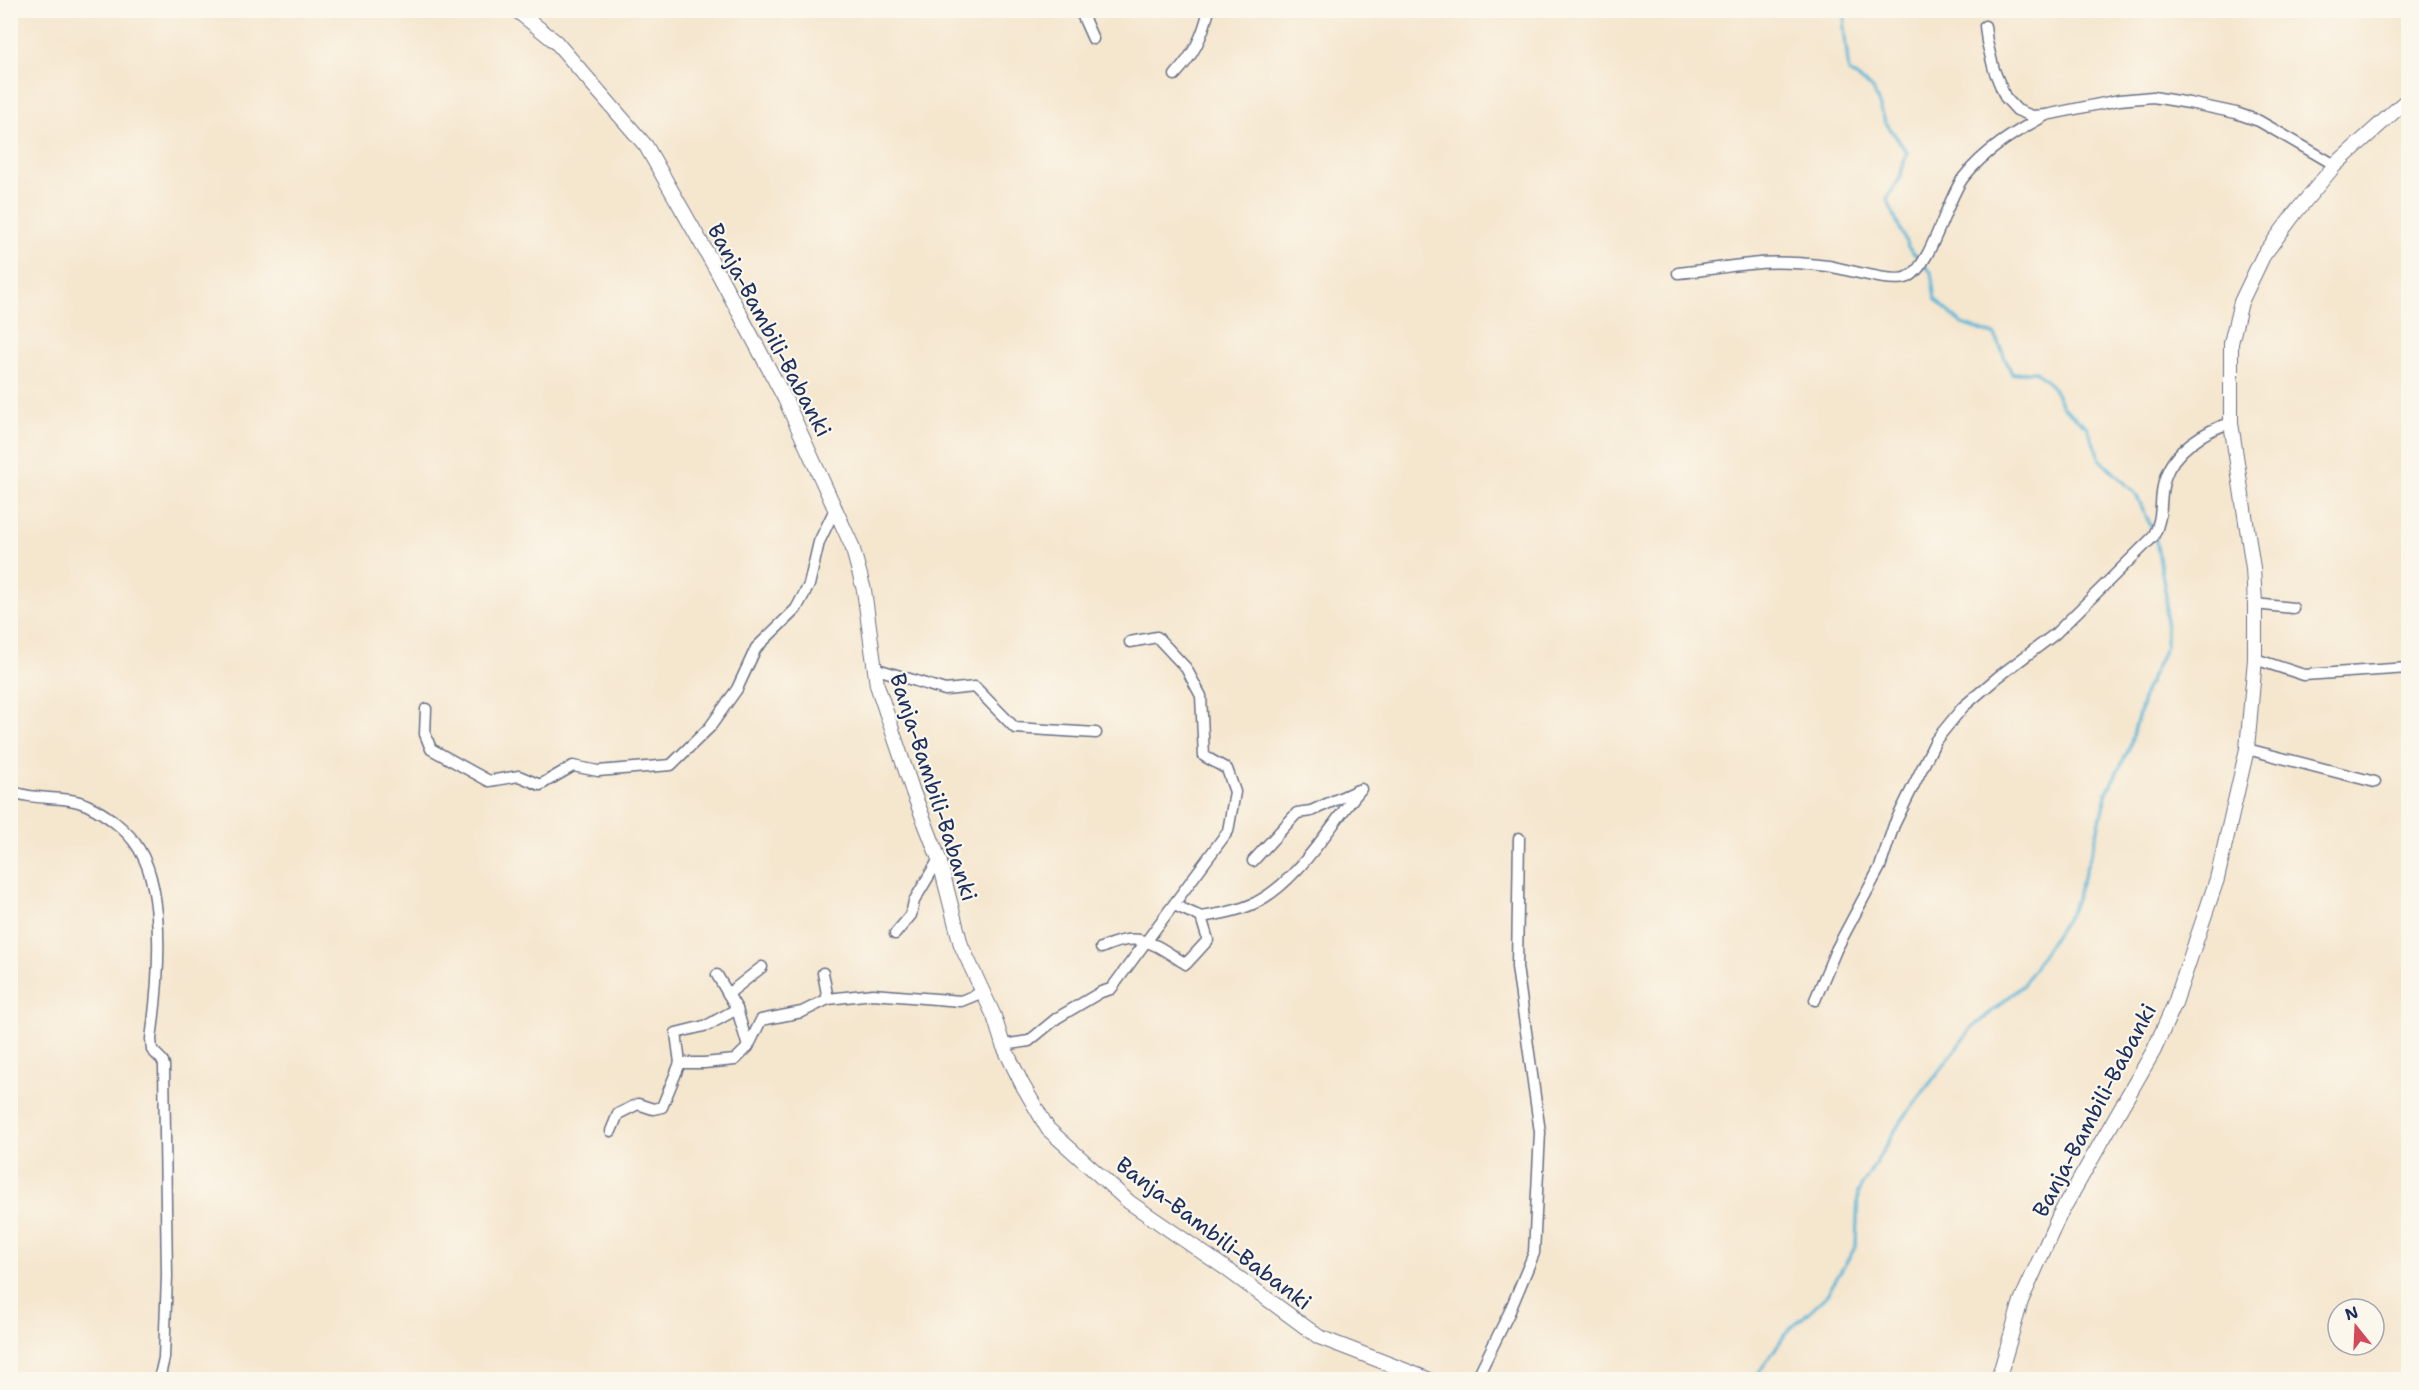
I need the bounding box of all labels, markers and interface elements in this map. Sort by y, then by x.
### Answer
street label: Banja-Bambili-Babanki [701,218,838,442]
street label: Banja-Bambili-Babanki [883,670,984,905]
street label: Banja-Bambili-Babanki [2026,998,2163,1222]
street label: Banja-Bambili-Babanki [1110,1150,1317,1317]
north arrow [2326,1297,2386,1357]
text: N [2342,1301,2361,1325]

